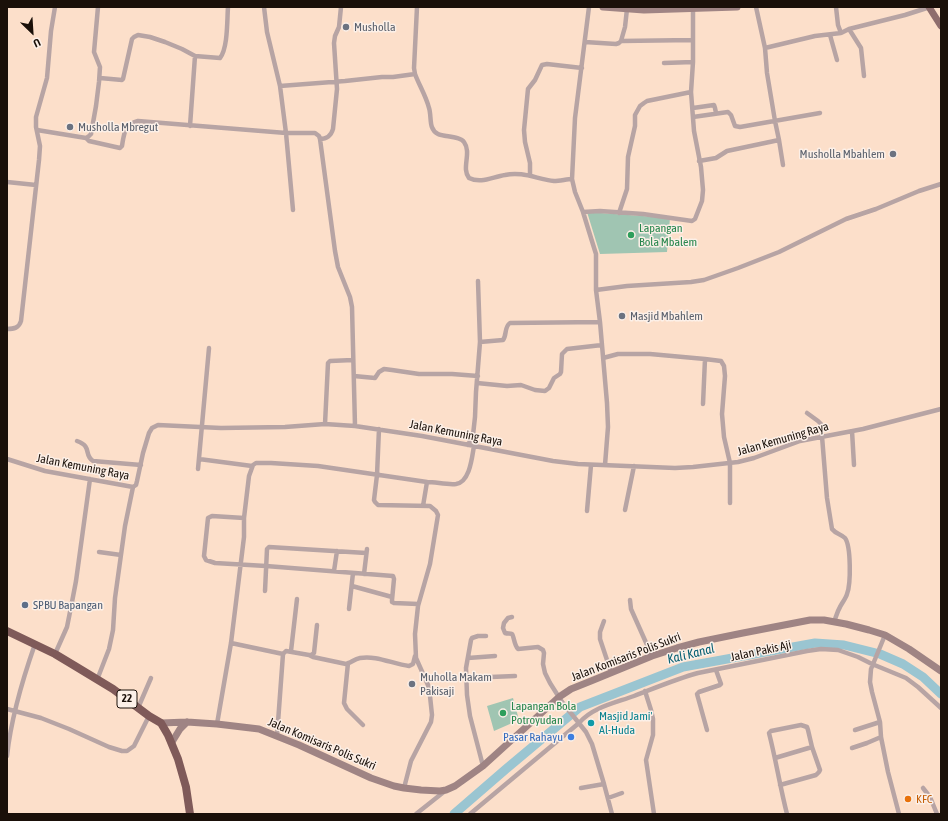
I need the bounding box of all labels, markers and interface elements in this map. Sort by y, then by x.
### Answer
north arrow [12,12,52,52]
place label: Musholla [354,20,395,34]
marker: Musholla [341,22,351,32]
text: U [32,36,43,50]
place label: Musholla Mbregut [78,120,158,134]
marker: Musholla Mbregut [65,122,75,132]
place label: Musholla Mbahlem [800,147,885,161]
marker: Musholla Mbahlem [888,149,898,159]
place label: Lapangan Bola Mbalem [639,221,697,249]
marker: Lapangan Bola Mbalem [626,230,636,240]
place label: Masjid Mbahlem [630,309,703,323]
marker: Masjid Mbahlem [617,311,627,321]
street label: Jalan Kemuning Raya [408,417,504,449]
street label: Jalan Kemuning Raya [736,419,830,459]
street label: Jalan Kemuning Raya [35,451,131,483]
place label: SPBU Bapangan [33,598,103,612]
marker: SPBU Bapangan [20,600,30,610]
street label: Jalan Komisaris Polis Sukri [569,630,683,684]
street label: Jalan Pakis Aji [729,638,793,664]
water label: Kali Kanal [666,641,716,667]
place label: Muholla Makam Pakisaji [420,670,492,698]
marker: Muholla Makam Pakisaji [407,679,417,689]
road number: 22 [117,690,137,708]
place label: Lapangan Bola Potroyudan [511,699,576,727]
marker: Lapangan Bola Potroyudan [498,708,508,718]
place label: Masjid Jami' Al-Huda [599,709,652,737]
street label: Jalan Komisaris Polis Sukri [266,715,378,773]
marker: Masjid Jami' Al-Huda [586,718,596,728]
place label: Pasar Rahayu [503,730,563,744]
marker: Pasar Rahayu [566,732,576,742]
place label: KFC [916,792,932,806]
marker: KFC [903,794,913,804]

